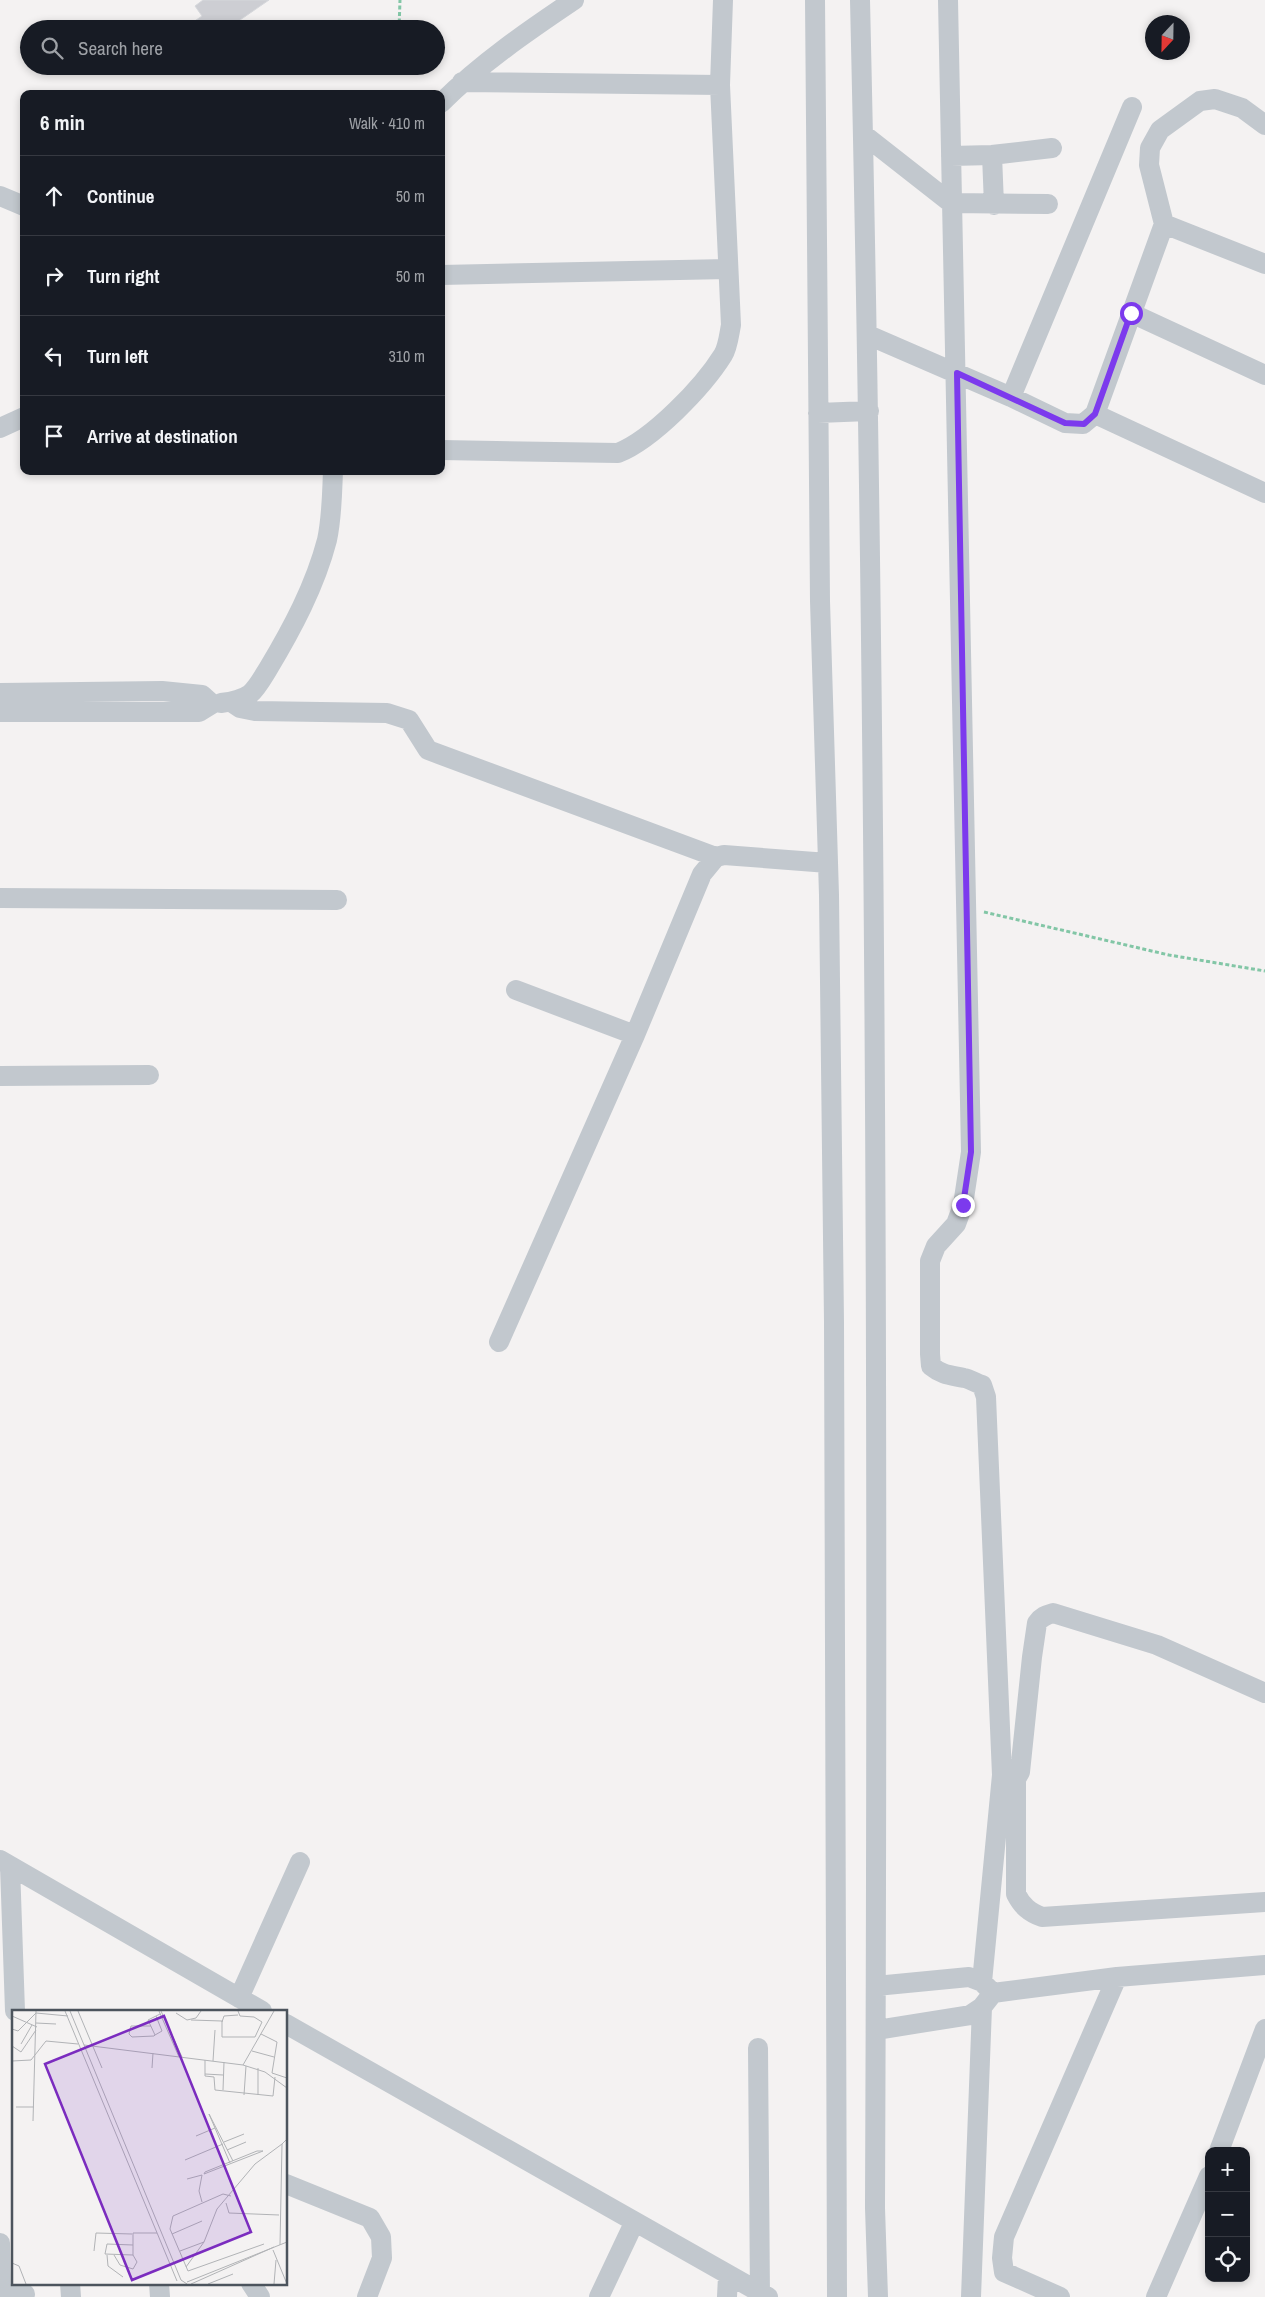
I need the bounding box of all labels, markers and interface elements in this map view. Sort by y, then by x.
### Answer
north arrow [1145,15,1190,60]
search box [20,20,445,75]
icon: search [38,34,66,62]
text: Search here [78,35,163,61]
text: 6 min [40,108,85,137]
text: Walk · 410 m [349,112,425,134]
icon: ahead [40,182,68,210]
text: Continue [87,183,155,209]
text: 50 m [396,185,425,207]
icon: right [40,262,68,290]
text: Turn right [87,263,159,289]
text: 50 m [396,265,425,287]
route start [1120,302,1143,325]
icon: left [40,342,68,370]
text: Turn left [87,343,148,369]
text: 310 m [389,345,425,367]
icon: arrive [40,422,68,450]
text: Arrive at destination [87,423,238,449]
route end [952,1194,975,1217]
inset map [12,2010,288,2284]
map controls [1205,2147,1250,2282]
button: + [1205,2147,1250,2192]
button: − [1205,2192,1250,2237]
button: locate [1205,2237,1250,2282]

